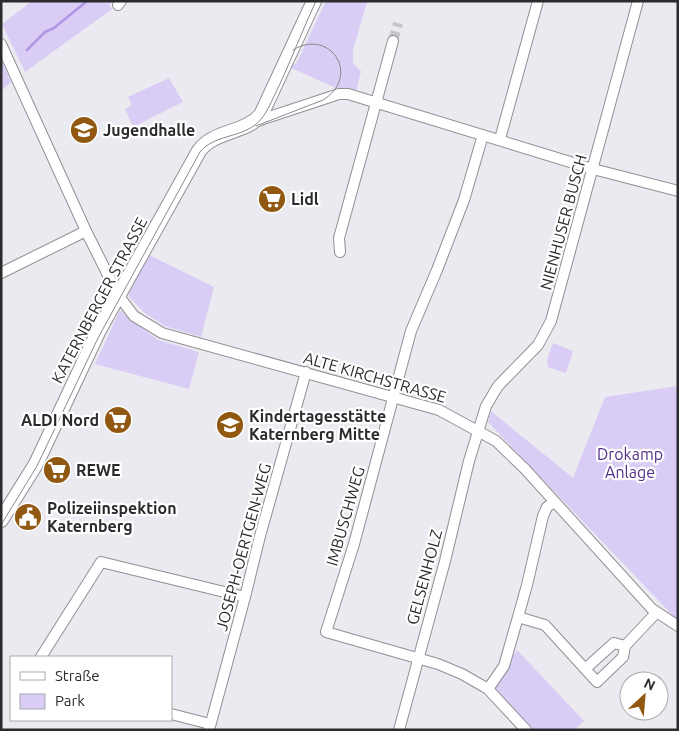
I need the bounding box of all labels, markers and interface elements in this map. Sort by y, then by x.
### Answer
school or university icon: Jugendhalle [69,115,99,145]
place label: Jugendhalle [103,121,195,139]
street label: NIENHUSER BUSCH [536,152,590,292]
supermarket icon: Lidl [257,184,287,214]
place label: Lidl [291,190,319,208]
street label: KATERNBERGER STRASSE [48,214,150,386]
street label: ALTE KIRCHSTRASSE [302,348,448,406]
supermarket icon: ALDI Nord [103,405,133,435]
place label: Kindertagesstätte Katernberg Mitte [249,407,386,443]
school or university icon: Kindertagesstätte Katernberg Mitte [215,410,245,440]
place label: ALDI Nord [21,411,99,429]
park label: Drokamp Anlage [597,445,663,481]
supermarket icon: REWE [42,455,72,485]
place label: REWE [76,461,121,479]
street label: JOSEPH-OERTGEN-WEG [212,461,274,633]
street label: IMBUSCHWEG [322,464,368,568]
place label: Polizeiinspektion Katernberg [47,499,177,535]
public building icon: Polizeiinspektion Katernberg [13,502,43,532]
street label: GELSENHOLZ [403,527,445,627]
legend [10,656,172,721]
text: Straße [55,667,99,684]
north arrow [619,671,669,721]
text: N [641,675,658,694]
text: Park [55,692,85,709]

